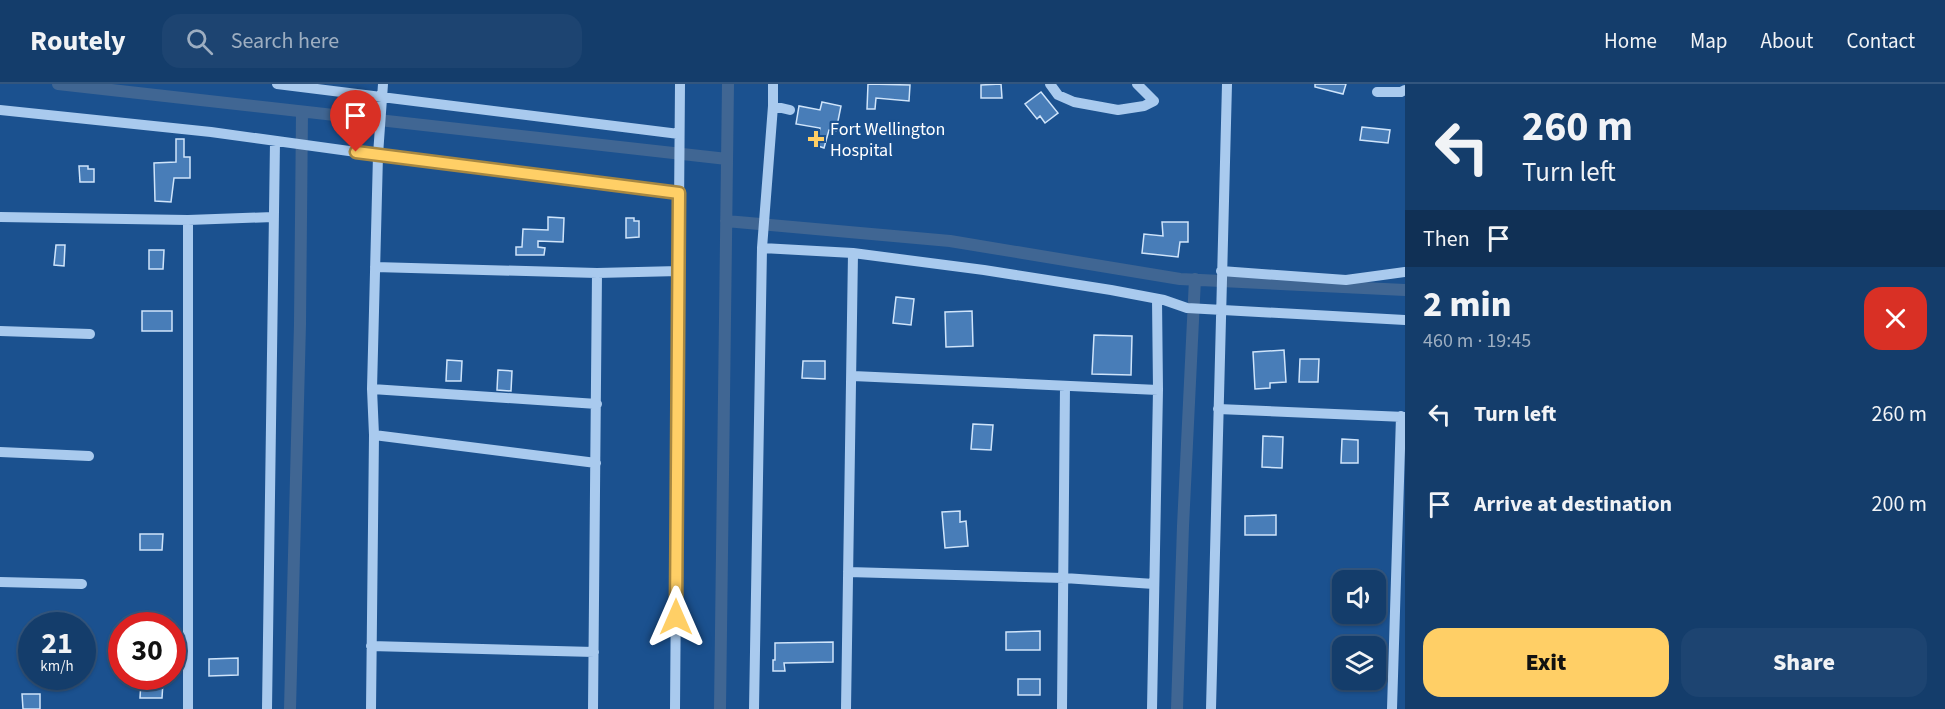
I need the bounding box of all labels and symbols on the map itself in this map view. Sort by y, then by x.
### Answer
pin [330,90,381,152]
place label: Fort Wellington Hospital [830,117,945,163]
marker: Fort Wellington Hospital [807,130,825,148]
position arrow [644,585,708,649]
speed limit sign: 30 [108,612,186,690]

